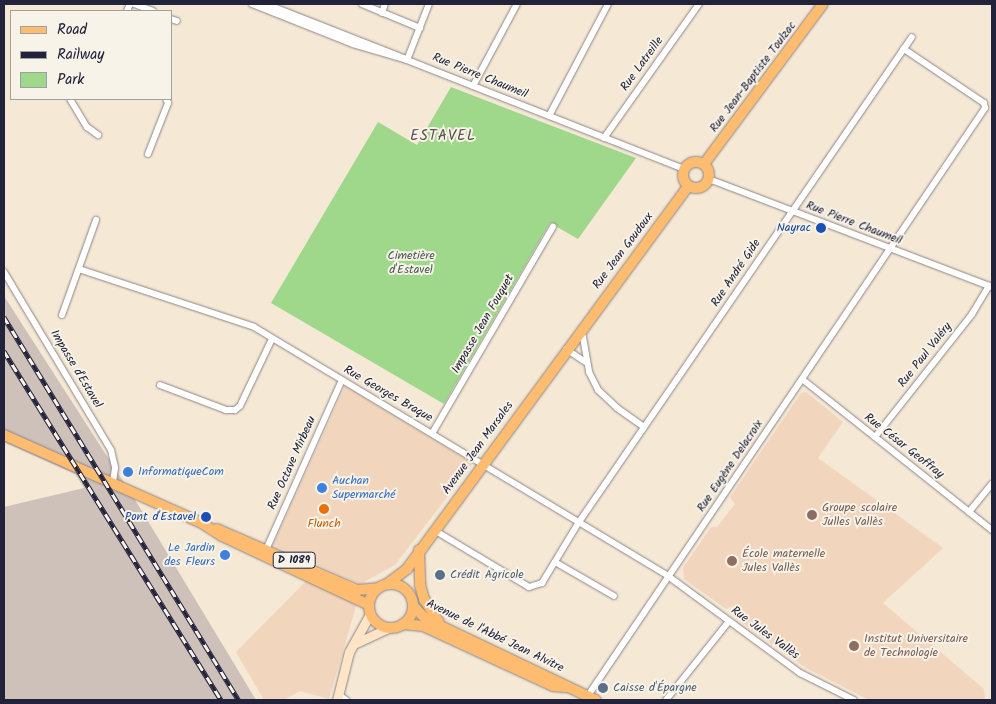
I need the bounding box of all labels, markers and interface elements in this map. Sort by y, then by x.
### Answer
legend [10,10,172,100]
text: Road [57,18,87,42]
street label: Rue Jean-Baptiste Toulzac [707,19,799,135]
street label: Rue Latreille [618,34,666,94]
text: Railway [57,43,104,67]
street label: Rue Pierre Chaumeil [430,50,530,102]
text: Park [57,68,84,92]
district label: ESTAVEL [409,128,477,146]
street label: Rue Pierre Chaumeil [804,198,904,248]
street label: Rue Jean Goudoux [590,210,656,292]
place label: Nayrac [777,221,811,235]
marker: Nayrac [815,222,827,234]
street label: Rue André Gide [708,237,764,309]
park label: Cimetière d'Estavel [387,249,435,277]
street label: Impasse Jean Fouquet [449,272,517,376]
street label: Rue Paul Valéry [895,320,955,390]
street label: Impasse d'Estavel [47,327,105,411]
street label: Rue Georges Braque [341,363,435,425]
street label: Avenue Jean Marsales [439,399,517,497]
street label: Rue César Geoffray [861,410,947,482]
street label: Rue Octave Mirbeau [265,414,319,512]
street label: Rue Eugène Delacroix [694,417,766,515]
place label: InformatiqueCom [138,465,224,479]
marker: InformatiqueCom [122,466,134,478]
place label: Auchan Supermarché [332,474,395,502]
marker: Auchan Supermarché [316,482,328,494]
place label: Groupe scolaire Julles Vallès [822,501,897,529]
marker: Flunch [318,503,330,515]
marker: Groupe scolaire Julles Vallès [806,509,818,521]
place label: Pont d'Estavel [125,510,196,524]
marker: Pont d'Estavel [200,511,212,523]
place label: Flunch [307,517,341,531]
place label: Le Jardin des Fleurs [164,541,215,569]
place label: École maternelle Jules Vallès [742,547,825,575]
marker: Le Jardin des Fleurs [219,549,231,561]
road number: D 1089 [272,552,316,568]
marker: École maternelle Jules Vallès [726,555,738,567]
place label: Crédit Agricole [450,568,524,582]
marker: Crédit Agricole [434,569,446,581]
street label: Avenue de l'Abbé Jean Alvitre [424,596,566,676]
street label: Rue Jules Vallès [728,603,802,663]
place label: Institut Universitaire de Technologie [864,632,968,660]
marker: Institut Universitaire de Technologie [848,640,860,652]
place label: Caisse d'Épargne [613,681,697,695]
marker: Caisse d'Épargne [597,682,609,694]

